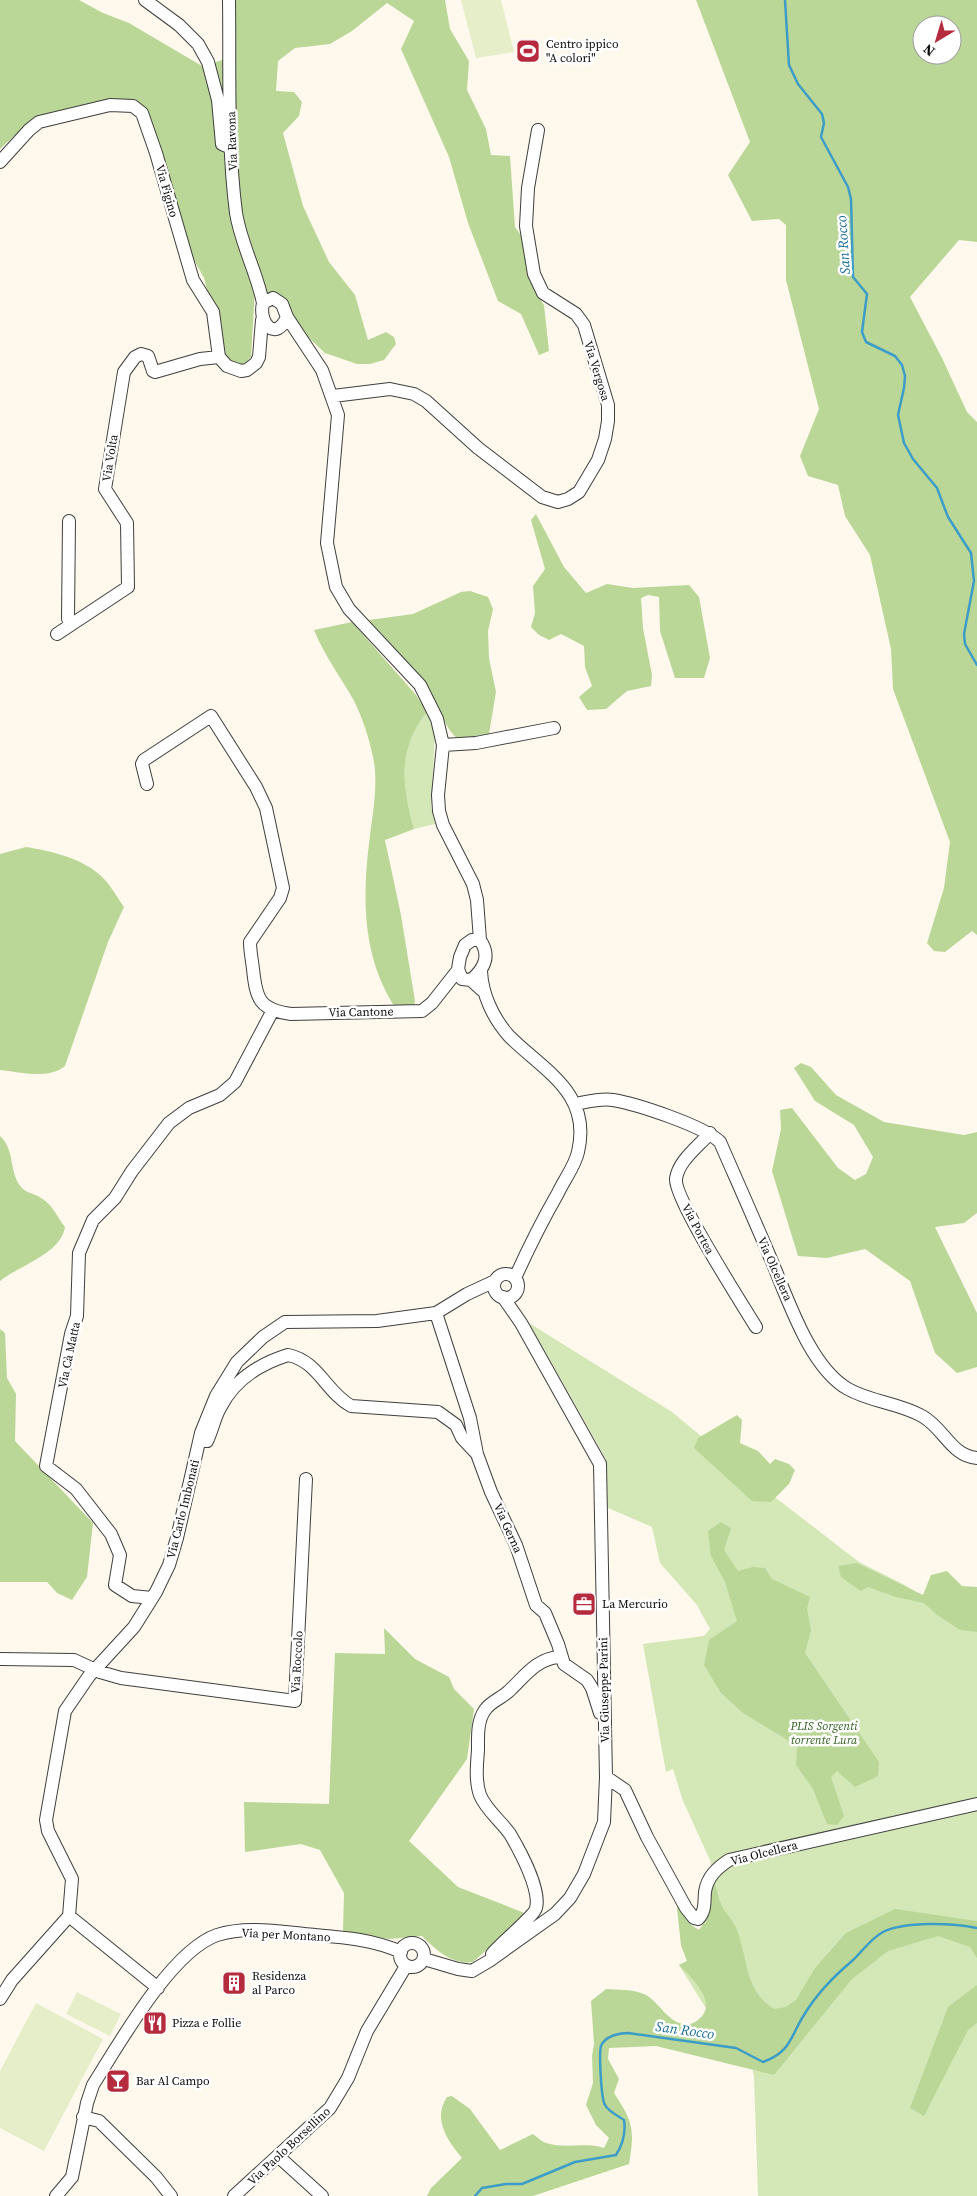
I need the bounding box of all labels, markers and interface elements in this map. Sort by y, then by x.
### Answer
north arrow [912,15,962,65]
place label: Centro ippico "A colori" [546,36,619,66]
sports icon: Centro ippico "A colori" [515,38,541,64]
text: N [919,39,939,61]
street label: Via Ravona [223,110,241,171]
street label: Via Figino [152,163,182,220]
water label: San Rocco [831,215,855,275]
street label: Via Vergosa [580,339,614,404]
street label: Via Volta [98,433,122,483]
street label: Via Cantone [328,1003,394,1021]
street label: Via Portea [678,1201,718,1258]
street label: Via Olcellera [754,1234,797,1304]
street label: Via Cà Matta [54,1320,84,1390]
street label: Via Carlo Imbonati [163,1457,203,1560]
street label: Via Gerna [490,1501,526,1556]
office icon: La Mercurio [571,1591,597,1617]
place label: La Mercurio [602,1596,668,1612]
street label: Via Roccolo [287,1630,307,1694]
street label: Via Giuseppe Parini [595,1637,613,1743]
park label: PLIS Sorgenti torrente Lura [789,1718,858,1748]
street label: Via Olcellera [729,1837,800,1869]
street label: Via per Montano [241,1925,331,1945]
place label: Residenza al Parco [252,1968,307,1998]
building icon: Residenza al Parco [221,1970,247,1996]
restaurant icon: Pizza e Follie [142,2010,168,2036]
place label: Pizza e Follie [172,2015,241,2031]
water label: San Rocco [654,2016,716,2044]
bar icon: Bar Al Campo [105,2068,131,2094]
place label: Bar Al Campo [136,2073,210,2089]
street label: Via Paolo Borsellino [244,2103,334,2189]

